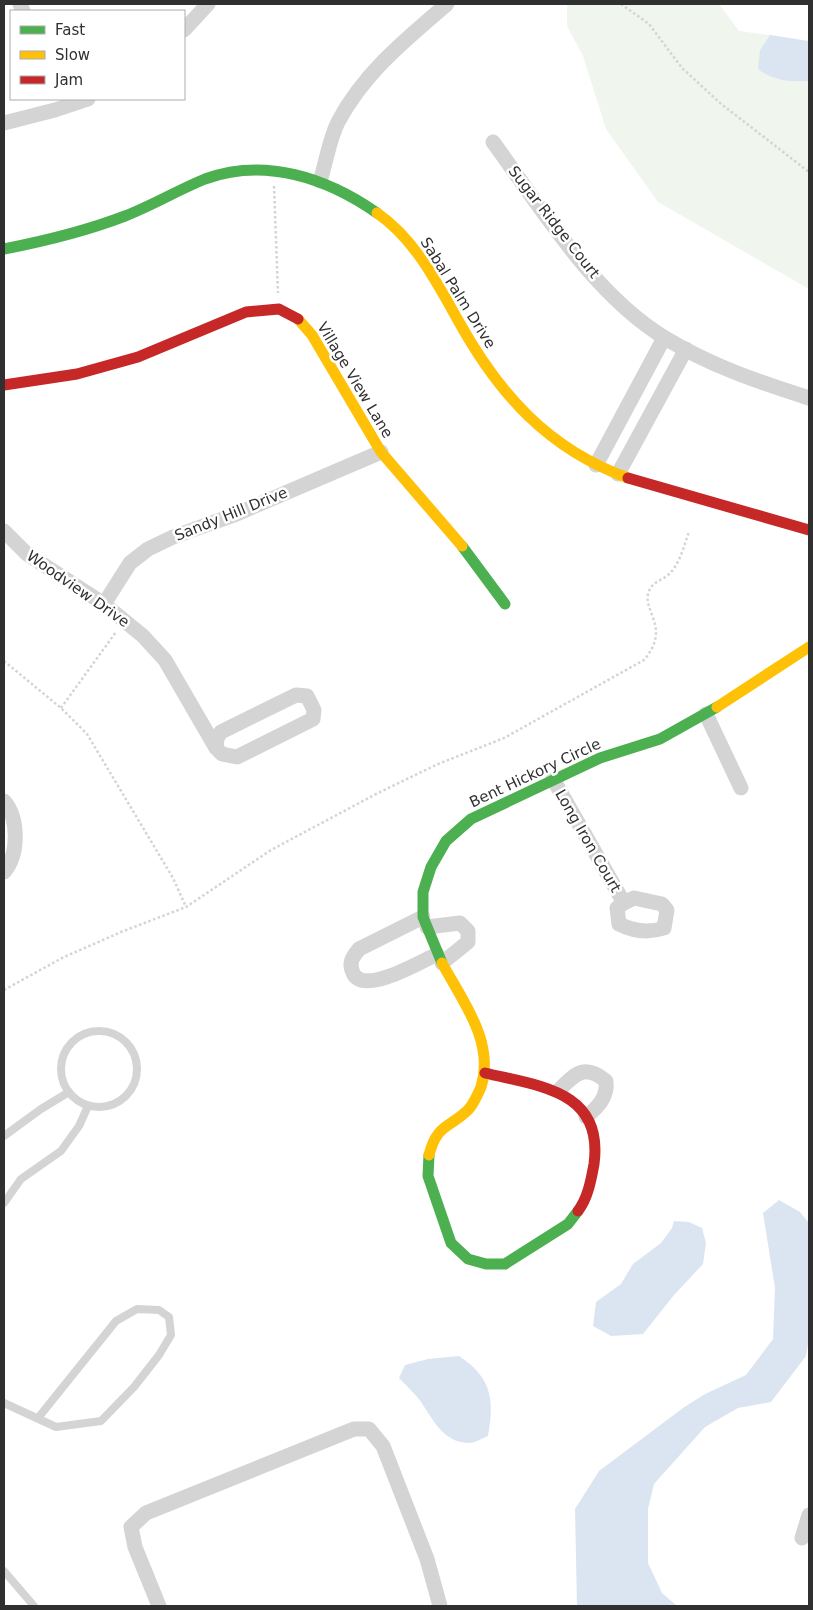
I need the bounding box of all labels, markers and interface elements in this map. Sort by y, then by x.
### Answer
legend [10,10,185,100]
text: Fast [55,21,85,39]
text: Slow [55,46,90,64]
text: Jam [54,71,83,89]
street label: Sugar Ridge Court [505,162,603,282]
street label: Sabal Palm Drive [417,234,499,352]
street label: Village View Lane [313,319,397,441]
street label: Sandy Hill Drive [172,483,290,545]
street label: Woodview Drive [23,547,133,631]
street label: Bent Hickory Circle [467,735,603,811]
street label: Long Iron Court [551,786,625,896]

